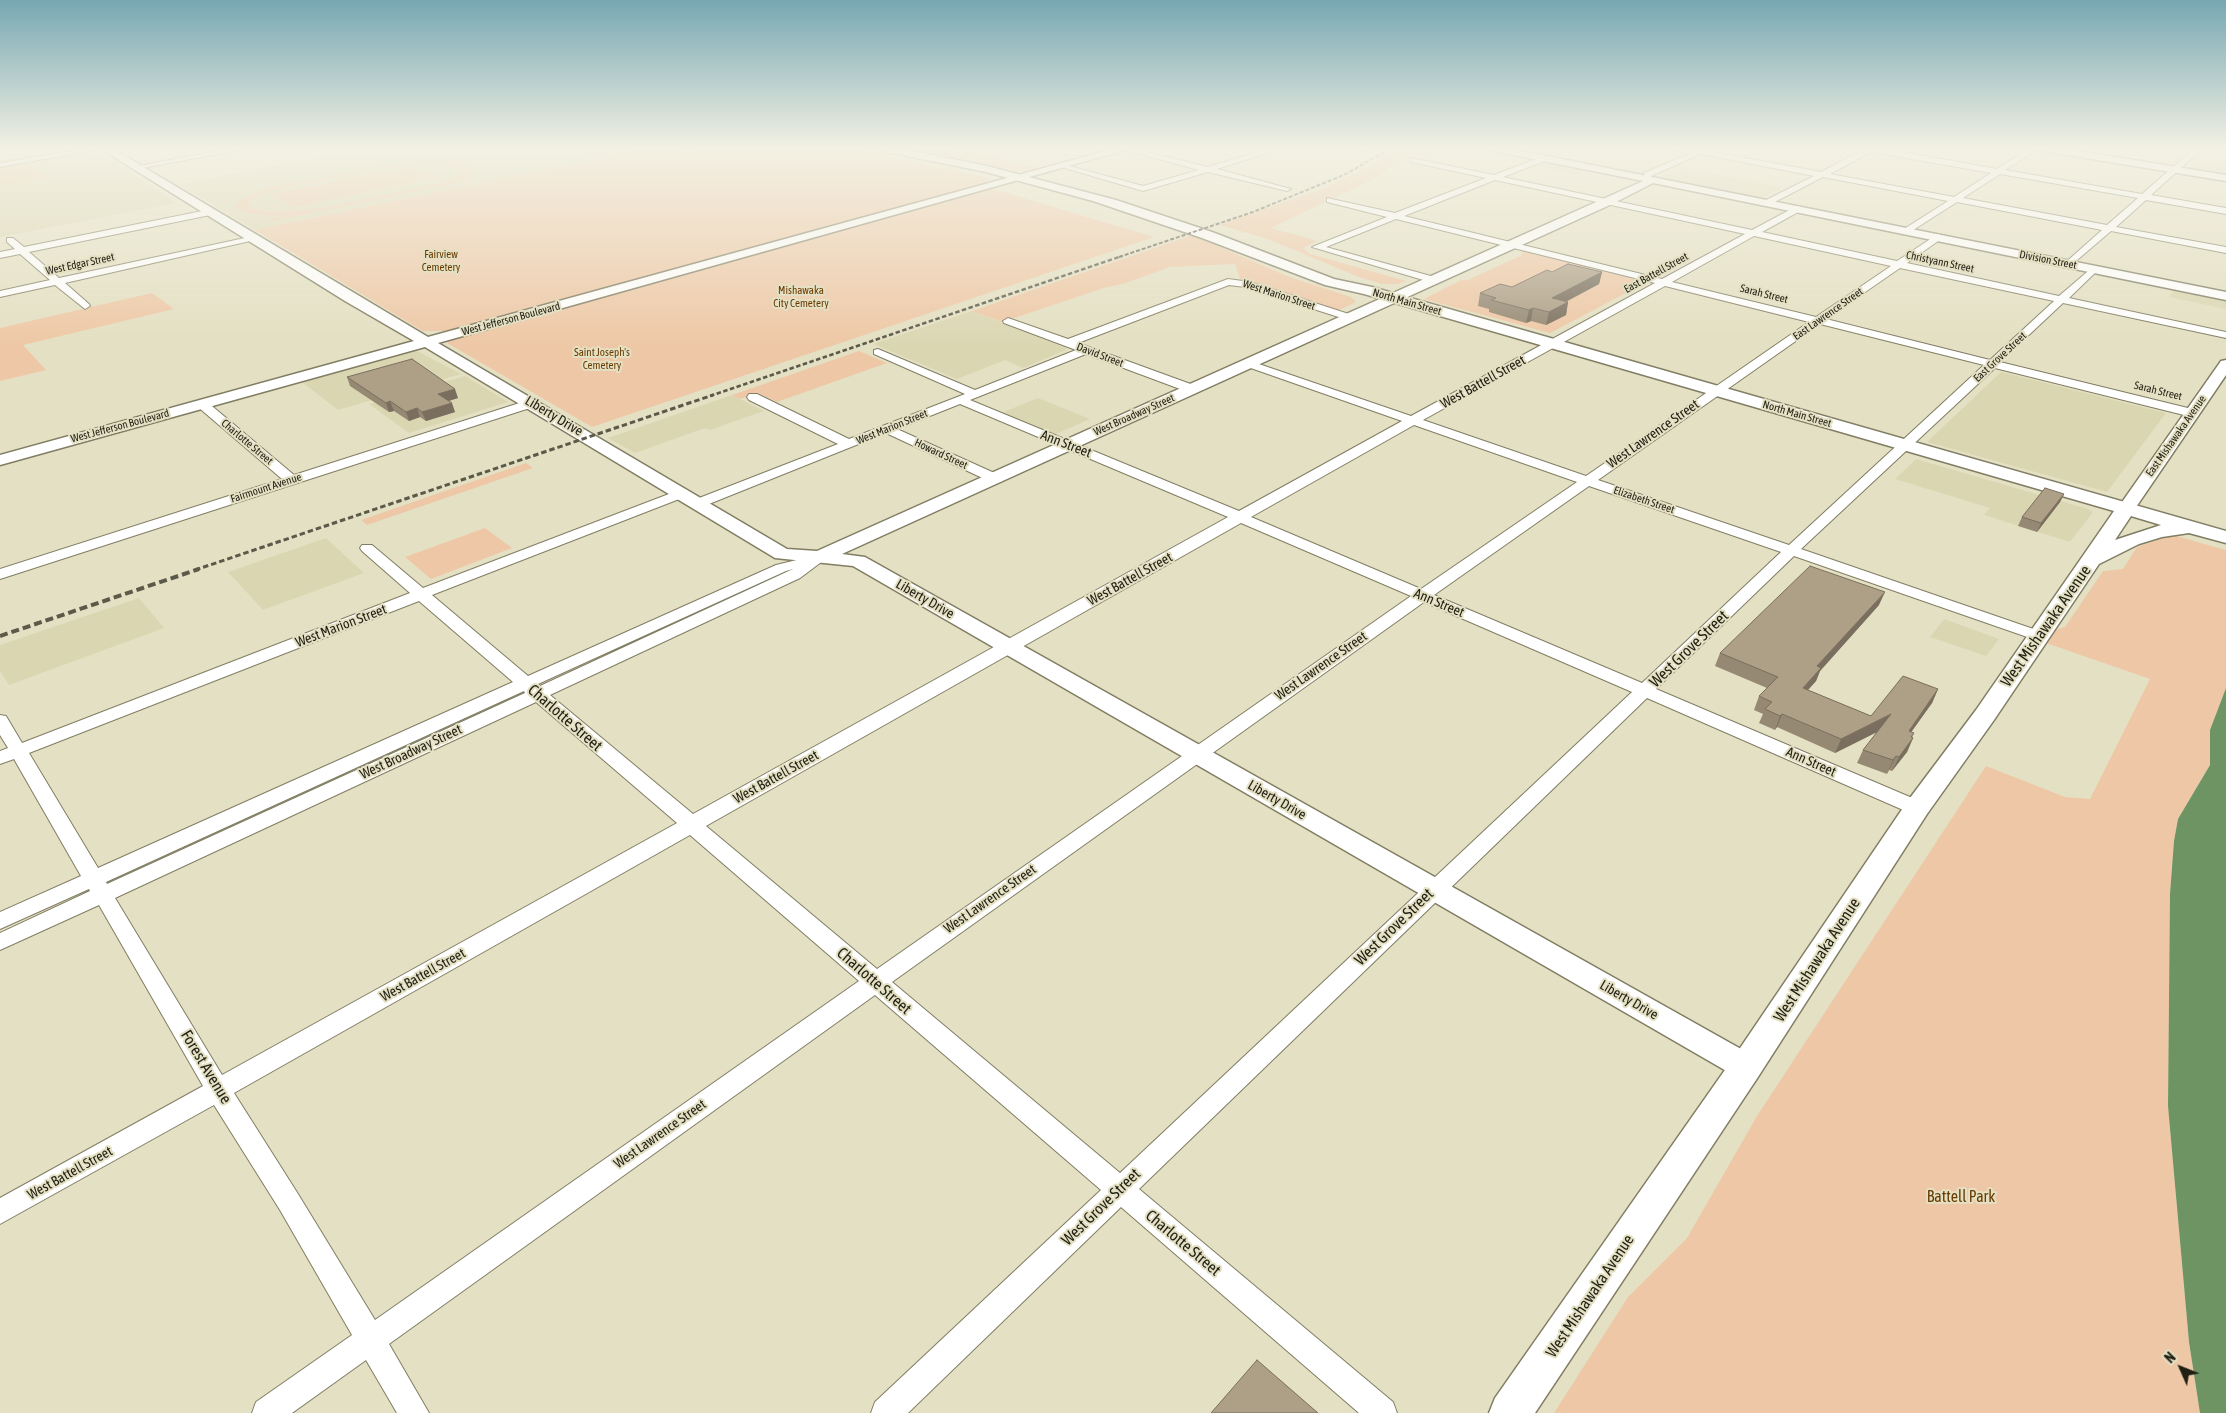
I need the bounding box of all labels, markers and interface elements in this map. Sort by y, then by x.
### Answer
park label: Fairview Cemetery [422,248,460,274]
street label: Christyann Street [1905,248,1975,276]
street label: Division Street [2018,248,2078,272]
street label: West Edgar Street [45,250,115,278]
street label: East Battell Street [1622,250,1690,296]
street label: West Marion Street [1241,277,1317,313]
street label: Sarah Street [1739,282,1789,306]
park label: Mishawaka City Cemetery [773,284,829,310]
street label: East Lawrence Street [1790,285,1866,343]
street label: North Main Street [1371,286,1443,318]
street label: West Jefferson Boulevard [460,300,562,338]
street label: East Grove Street [1971,329,2029,385]
street label: David Street [1075,340,1125,370]
park label: Saint Joseph's Cemetery [574,346,630,372]
street label: West Battell Street [1438,352,1528,412]
street label: Sarah Street [2133,379,2183,403]
street label: West Broadway Street [1092,391,1176,439]
street label: Liberty Drive [522,392,586,440]
street label: East Mishawaka Avenue [2143,393,2209,479]
street label: West Lawrence Street [1604,396,1702,472]
street label: North Main Street [1761,398,1833,430]
street label: West Jefferson Boulevard [69,407,171,445]
street label: West Marion Street [854,407,930,447]
street label: Charlotte Street [218,417,276,467]
street label: Ann Street [1038,427,1094,461]
street label: Howard Street [912,436,970,472]
street label: Fairmount Avenue [229,470,303,506]
street label: Elizabeth Street [1612,483,1676,517]
street label: West Battell Street [1085,549,1175,609]
street label: West Mishawaka Avenue [1997,562,2095,690]
street label: Liberty Drive [893,576,957,622]
street label: Ann Street [1411,585,1467,621]
street label: West Marion Street [293,601,389,651]
street label: West Grove Street [1646,607,1732,691]
street label: West Lawrence Street [1272,628,1370,704]
street label: Charlotte Street [524,680,606,756]
street label: West Broadway Street [357,721,465,783]
street label: Ann Street [1783,744,1839,780]
street label: West Battell Street [731,747,821,807]
street label: Liberty Drive [1245,777,1309,823]
street label: West Lawrence Street [941,861,1039,937]
street label: West Grove Street [1351,885,1437,969]
street label: West Mishawaka Avenue [1770,894,1864,1026]
street label: Charlotte Street [833,943,915,1019]
street label: West Battell Street [378,945,468,1005]
street label: Liberty Drive [1597,977,1661,1023]
street label: Forest Avenue [177,1027,235,1107]
street label: West Lawrence Street [611,1096,709,1172]
street label: West Battell Street [25,1143,115,1203]
street label: West Grove Street [1058,1165,1144,1249]
park label: Battell Park [1927,1187,1995,1207]
street label: Charlotte Street [1141,1206,1225,1280]
street label: West Mishawaka Avenue [1542,1231,1638,1361]
north arrow [2156,1343,2206,1393]
text: N [2162,1349,2179,1366]

